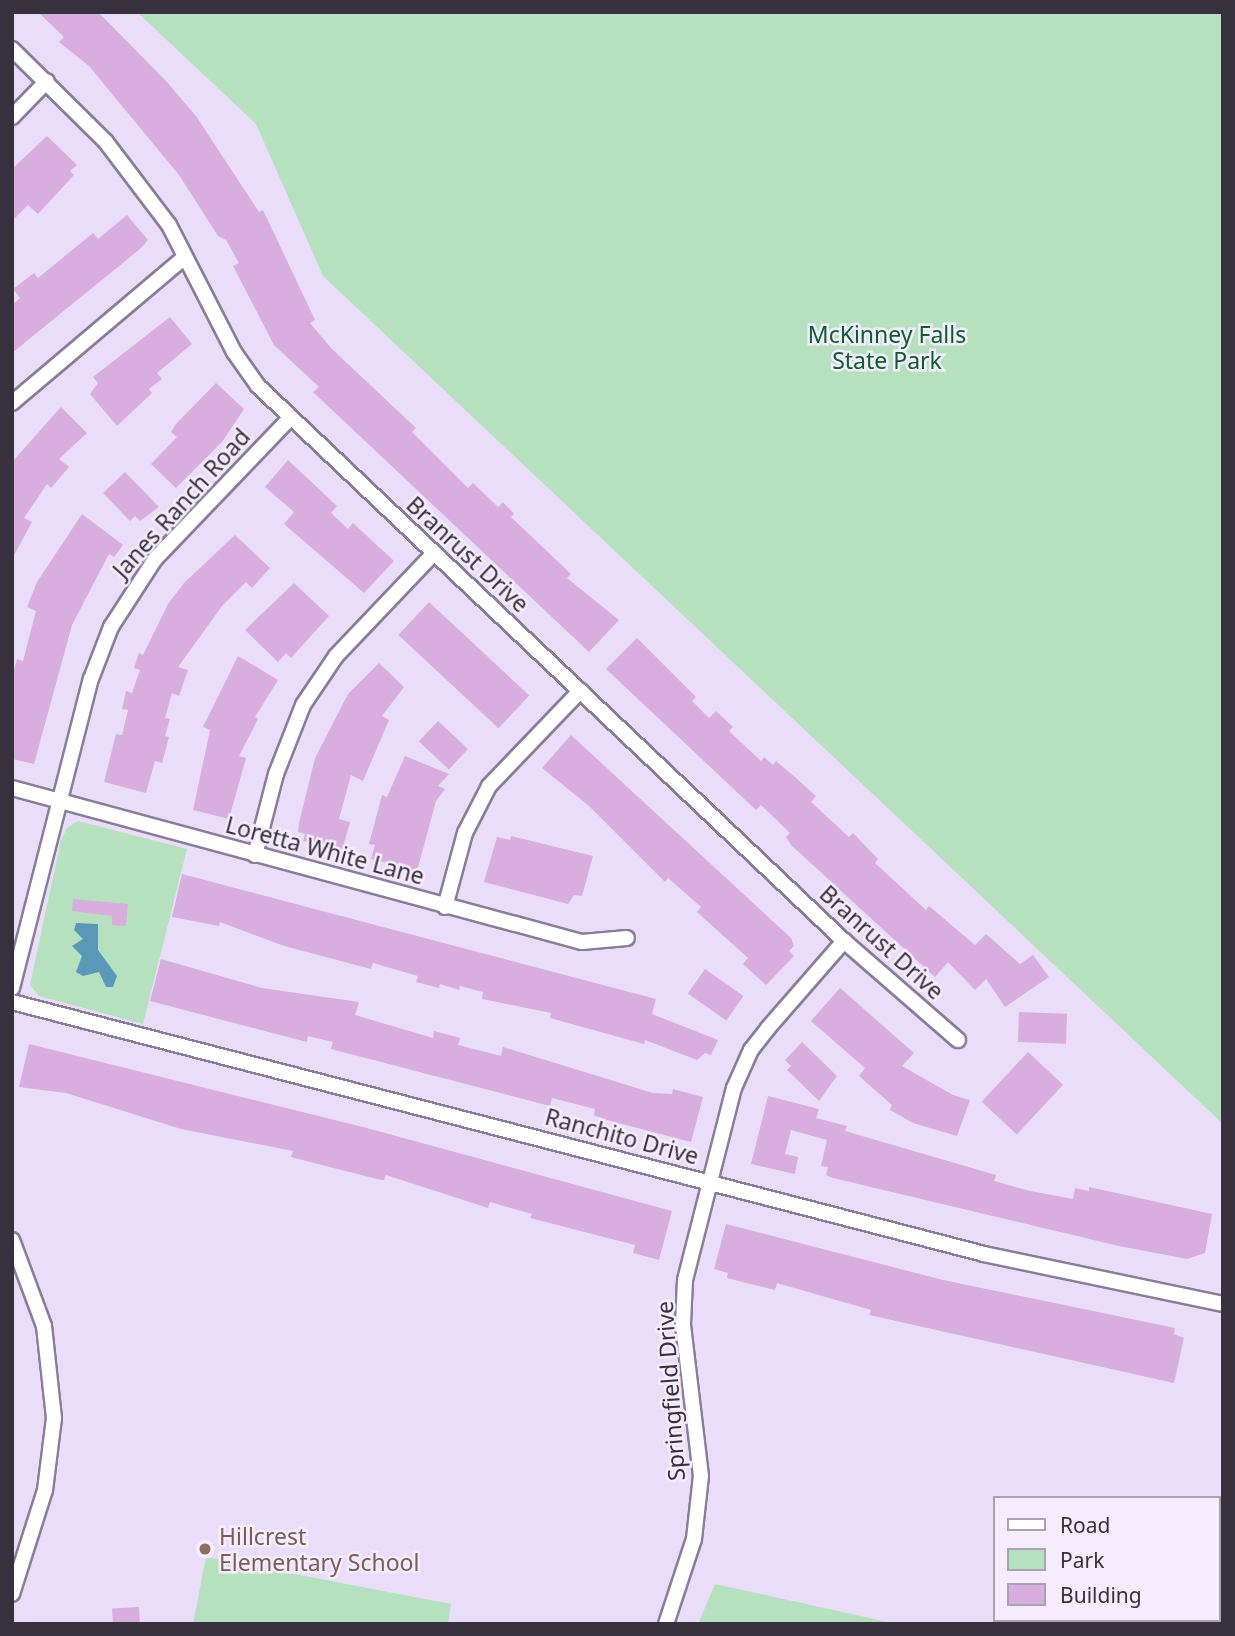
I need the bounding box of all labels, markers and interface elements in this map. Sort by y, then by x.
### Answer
park label: McKinney Falls State Park [808,320,966,374]
street label: Janes Ranch Road [107,423,255,583]
street label: Branrust Drive [401,490,535,618]
street label: Loretta White Lane [223,810,427,890]
street label: Branrust Drive [814,879,950,1005]
street label: Ranchito Drive [542,1102,702,1170]
street label: Springfield Drive [650,1300,690,1482]
legend [993,1496,1221,1622]
text: Road [1060,1511,1110,1539]
place label: Hillcrest Elementary School [219,1522,419,1576]
marker: Hillcrest Elementary School [197,1541,213,1557]
text: Park [1060,1546,1104,1574]
text: Building [1060,1581,1142,1609]

